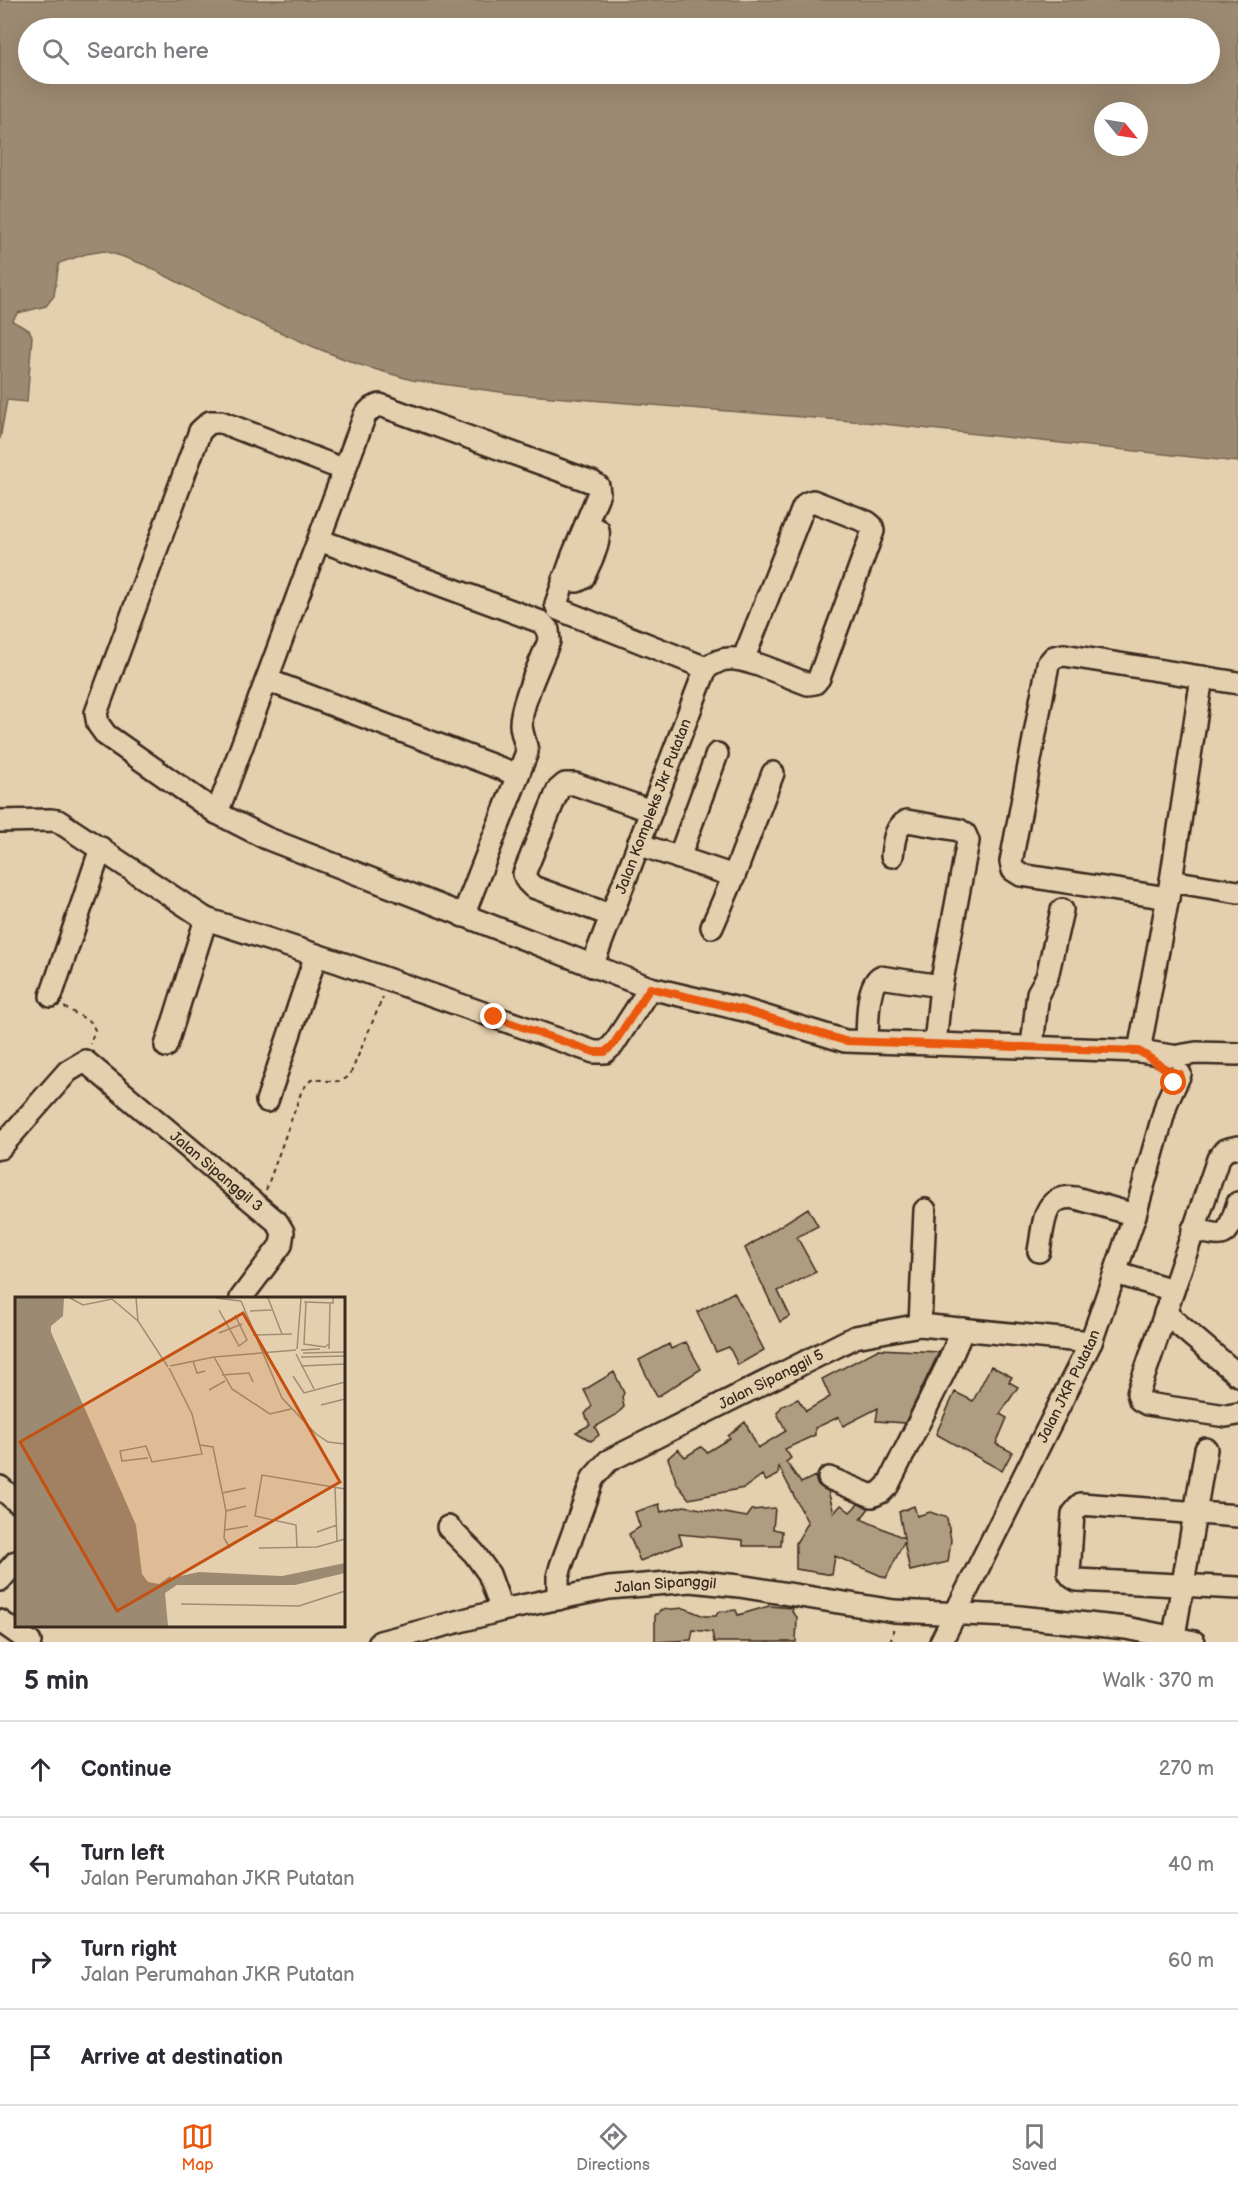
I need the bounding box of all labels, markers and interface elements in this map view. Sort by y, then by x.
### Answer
search box [18,18,1220,84]
icon: search [39,35,72,68]
text: Search here [87,38,209,65]
north arrow [1094,102,1148,156]
street label: Jalan Kompleks Jkr Putatan [611,716,695,897]
route end [480,1003,506,1029]
route start [1160,1069,1186,1095]
street label: Jalan Sipanggil 3 [166,1127,267,1216]
inset map [15,1297,345,1627]
street label: Jalan JKR Putatan [1033,1327,1104,1446]
street label: Jalan Sipanggil 5 [715,1345,827,1414]
street label: Jalan Sipanggil [614,1571,717,1597]
text: 5 min [24,1666,89,1697]
text: Walk · 370 m [1102,1669,1214,1693]
icon: ahead [24,1753,57,1786]
text: Continue [81,1756,171,1783]
text: 270 m [1159,1757,1214,1781]
text: Turn left [81,1840,165,1867]
icon: left [24,1849,57,1882]
text: 40 m [1168,1853,1214,1877]
text: Jalan Perumahan JKR Putatan [81,1867,355,1891]
text: Turn right [81,1936,177,1963]
icon: right [24,1945,57,1978]
text: 60 m [1168,1949,1214,1973]
text: Jalan Perumahan JKR Putatan [81,1963,355,1987]
icon: arrive [24,2041,57,2074]
text: Arrive at destination [81,2044,283,2071]
tab: Map [181,2120,214,2175]
tab: Directions [576,2120,650,2175]
tab: Saved [1012,2120,1057,2175]

